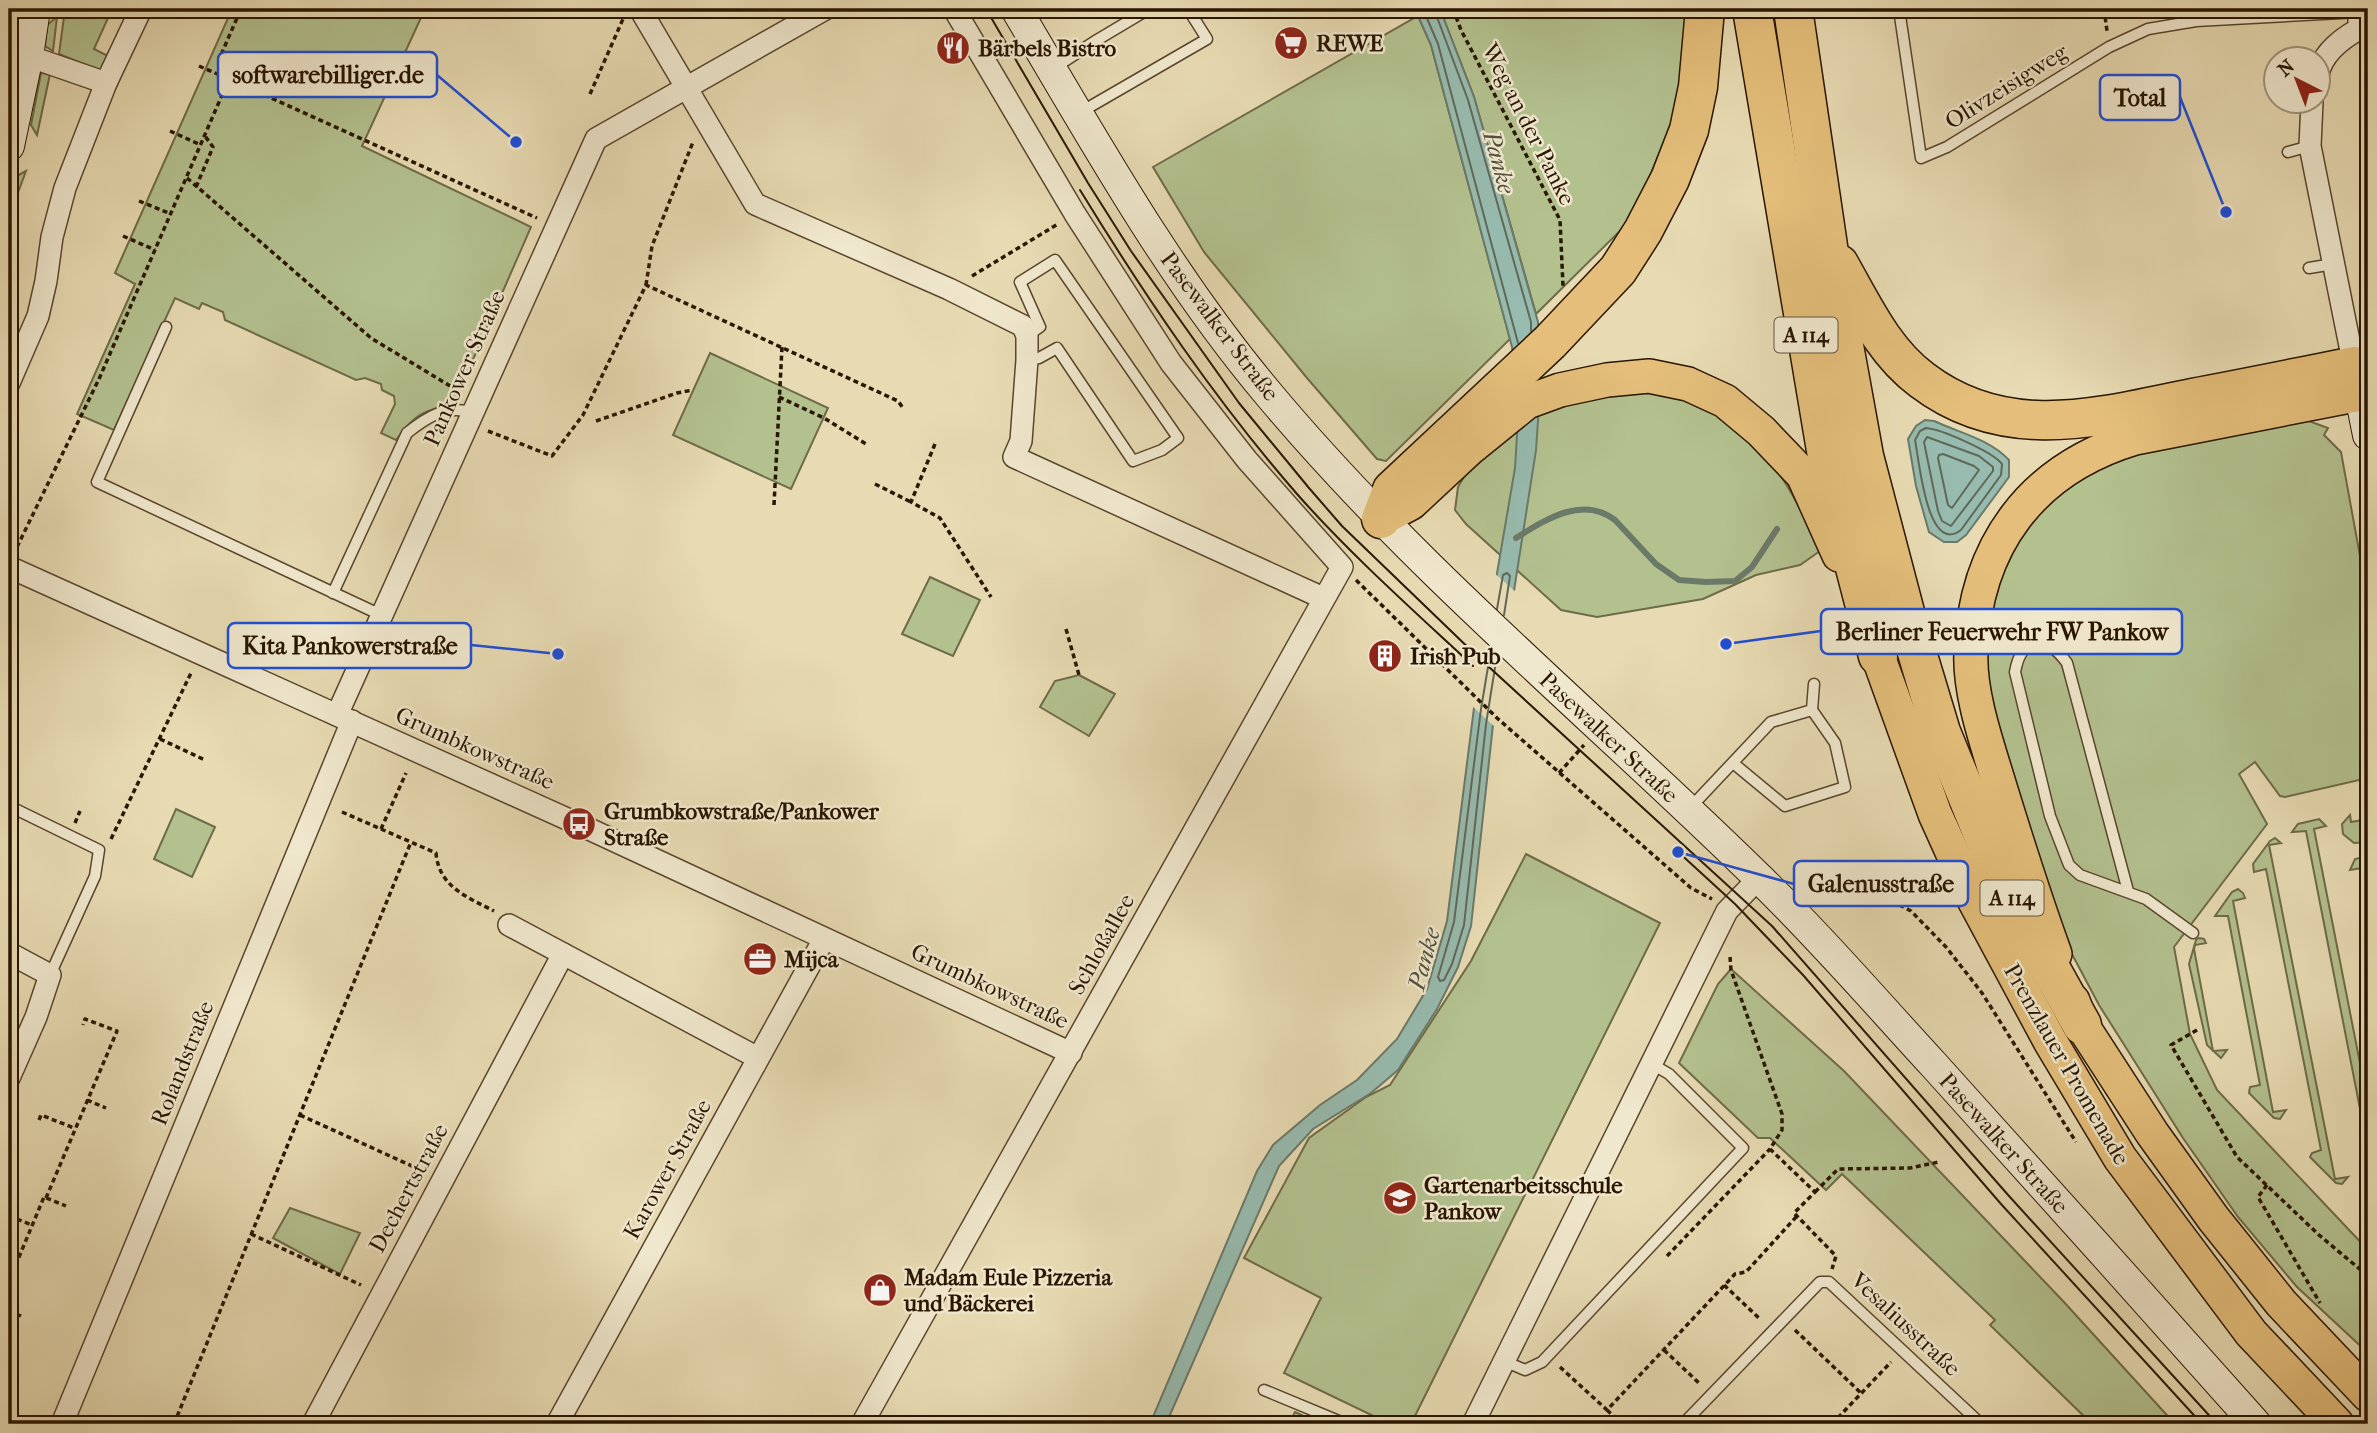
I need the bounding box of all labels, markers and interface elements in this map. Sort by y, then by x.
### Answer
supermarket icon: REWE [1272,24,1310,62]
restaurant icon: Bärbels Bistro [934,29,972,67]
place label: REWE [1316,30,1383,57]
place label: Bärbels Bistro [978,35,1117,62]
street label: Olivzeisigweg [1940,38,2073,135]
street label: Weg an der Panke [1476,39,1582,209]
north arrow [2262,46,2332,116]
callout: softwarebilliger.de [218,52,437,97]
text: N [2274,55,2299,81]
text: softwarebilliger.de [232,61,424,89]
callout: Total [2100,75,2180,120]
text: Total [2113,84,2167,112]
water label: Panke [1477,128,1521,196]
street label: Pasewalker Straße [1155,246,1285,406]
street label: Pankower Straße [418,286,511,450]
road number: A 114 [1774,318,1838,352]
callout: Berliner Feuerwehr FW Pankow [1821,609,2182,654]
text: Berliner Feuerwehr FW Pankow [1836,618,2170,646]
callout: Kita Pankowerstraße [228,623,471,668]
text: Kita Pankowerstraße [242,632,458,660]
building icon: Irish Pub [1366,637,1404,675]
place label: Irish Pub [1410,643,1501,670]
street label: Pasewalker Straße [1534,666,1684,809]
street label: Grumbkowstraße [391,701,558,796]
place label: Grumbkowstraße/Pankower Straße [604,798,880,851]
bus stop icon: Grumbkowstraße/Pankower Straße [560,805,598,843]
callout: Galenusstraße [1794,861,1968,906]
text: Galenusstraße [1808,870,1954,898]
road number: A 114 [1980,880,2044,916]
street label: Schloßallee [1063,889,1140,999]
water label: Panke [1402,923,1446,994]
street label: Grumbkowstraße [907,938,1073,1035]
office icon: Mijca [741,940,779,978]
place label: Mijca [784,946,840,973]
street label: Prenzlauer Promenade [1998,959,2135,1170]
street label: Rolandstraße [145,997,220,1129]
street label: Pasewalker Straße [1933,1067,2074,1219]
street label: Karower Straße [618,1095,717,1244]
street label: Dechertstraße [363,1119,454,1257]
place label: Gartenarbeitsschule Pankow [1424,1172,1623,1225]
school or university icon: Gartenarbeitsschule Pankow [1381,1179,1419,1217]
place label: Madam Eule Pizzeria und Bäckerei [903,1264,1113,1317]
street label: Vesaliusstraße [1845,1266,1966,1382]
shop icon: Madam Eule Pizzeria und Bäckerei [861,1271,899,1309]

